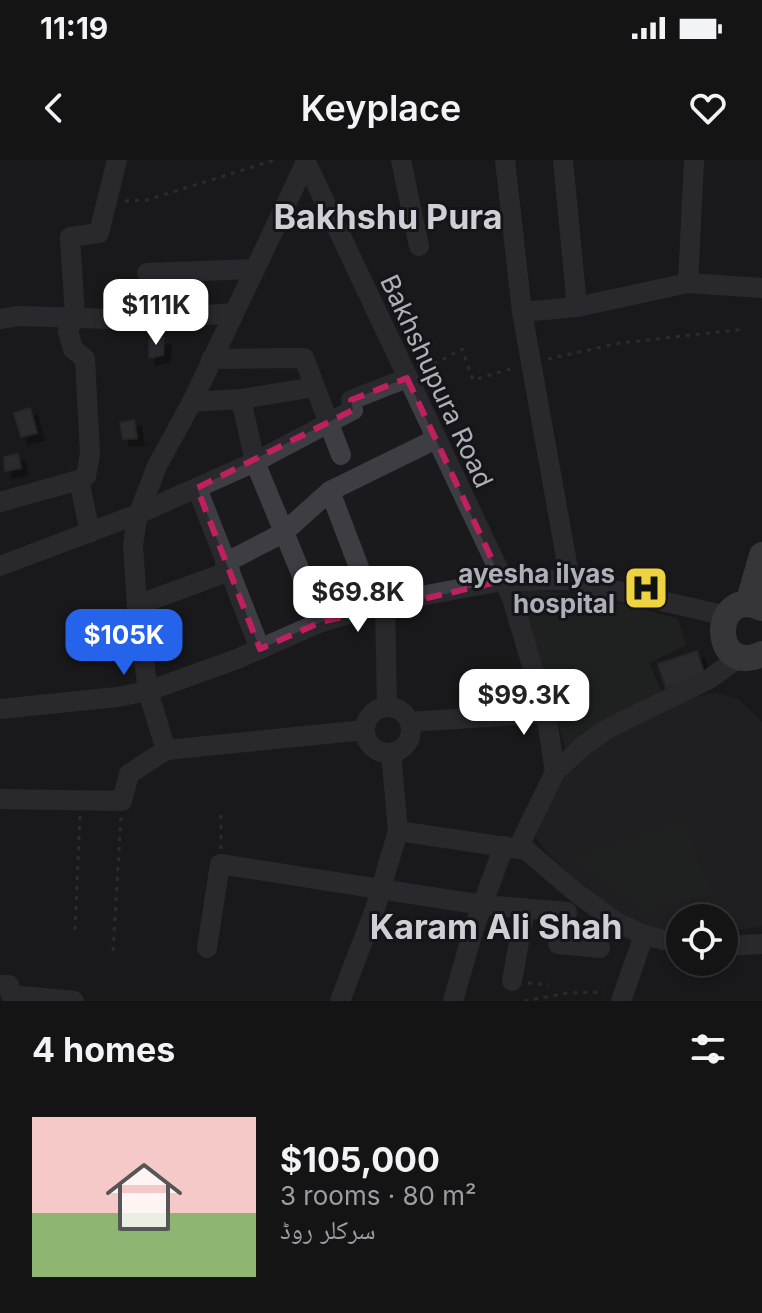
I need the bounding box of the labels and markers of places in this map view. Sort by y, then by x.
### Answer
pin: $111K [100,279,212,347]
place label: ayesha ilyas hospital [458,558,615,619]
hospital icon: ayesha ilyas hospital [622,564,670,612]
pin: $69.8K [293,566,423,634]
pin: $105K [68,609,180,677]
pin: $99.3K [459,669,589,737]

